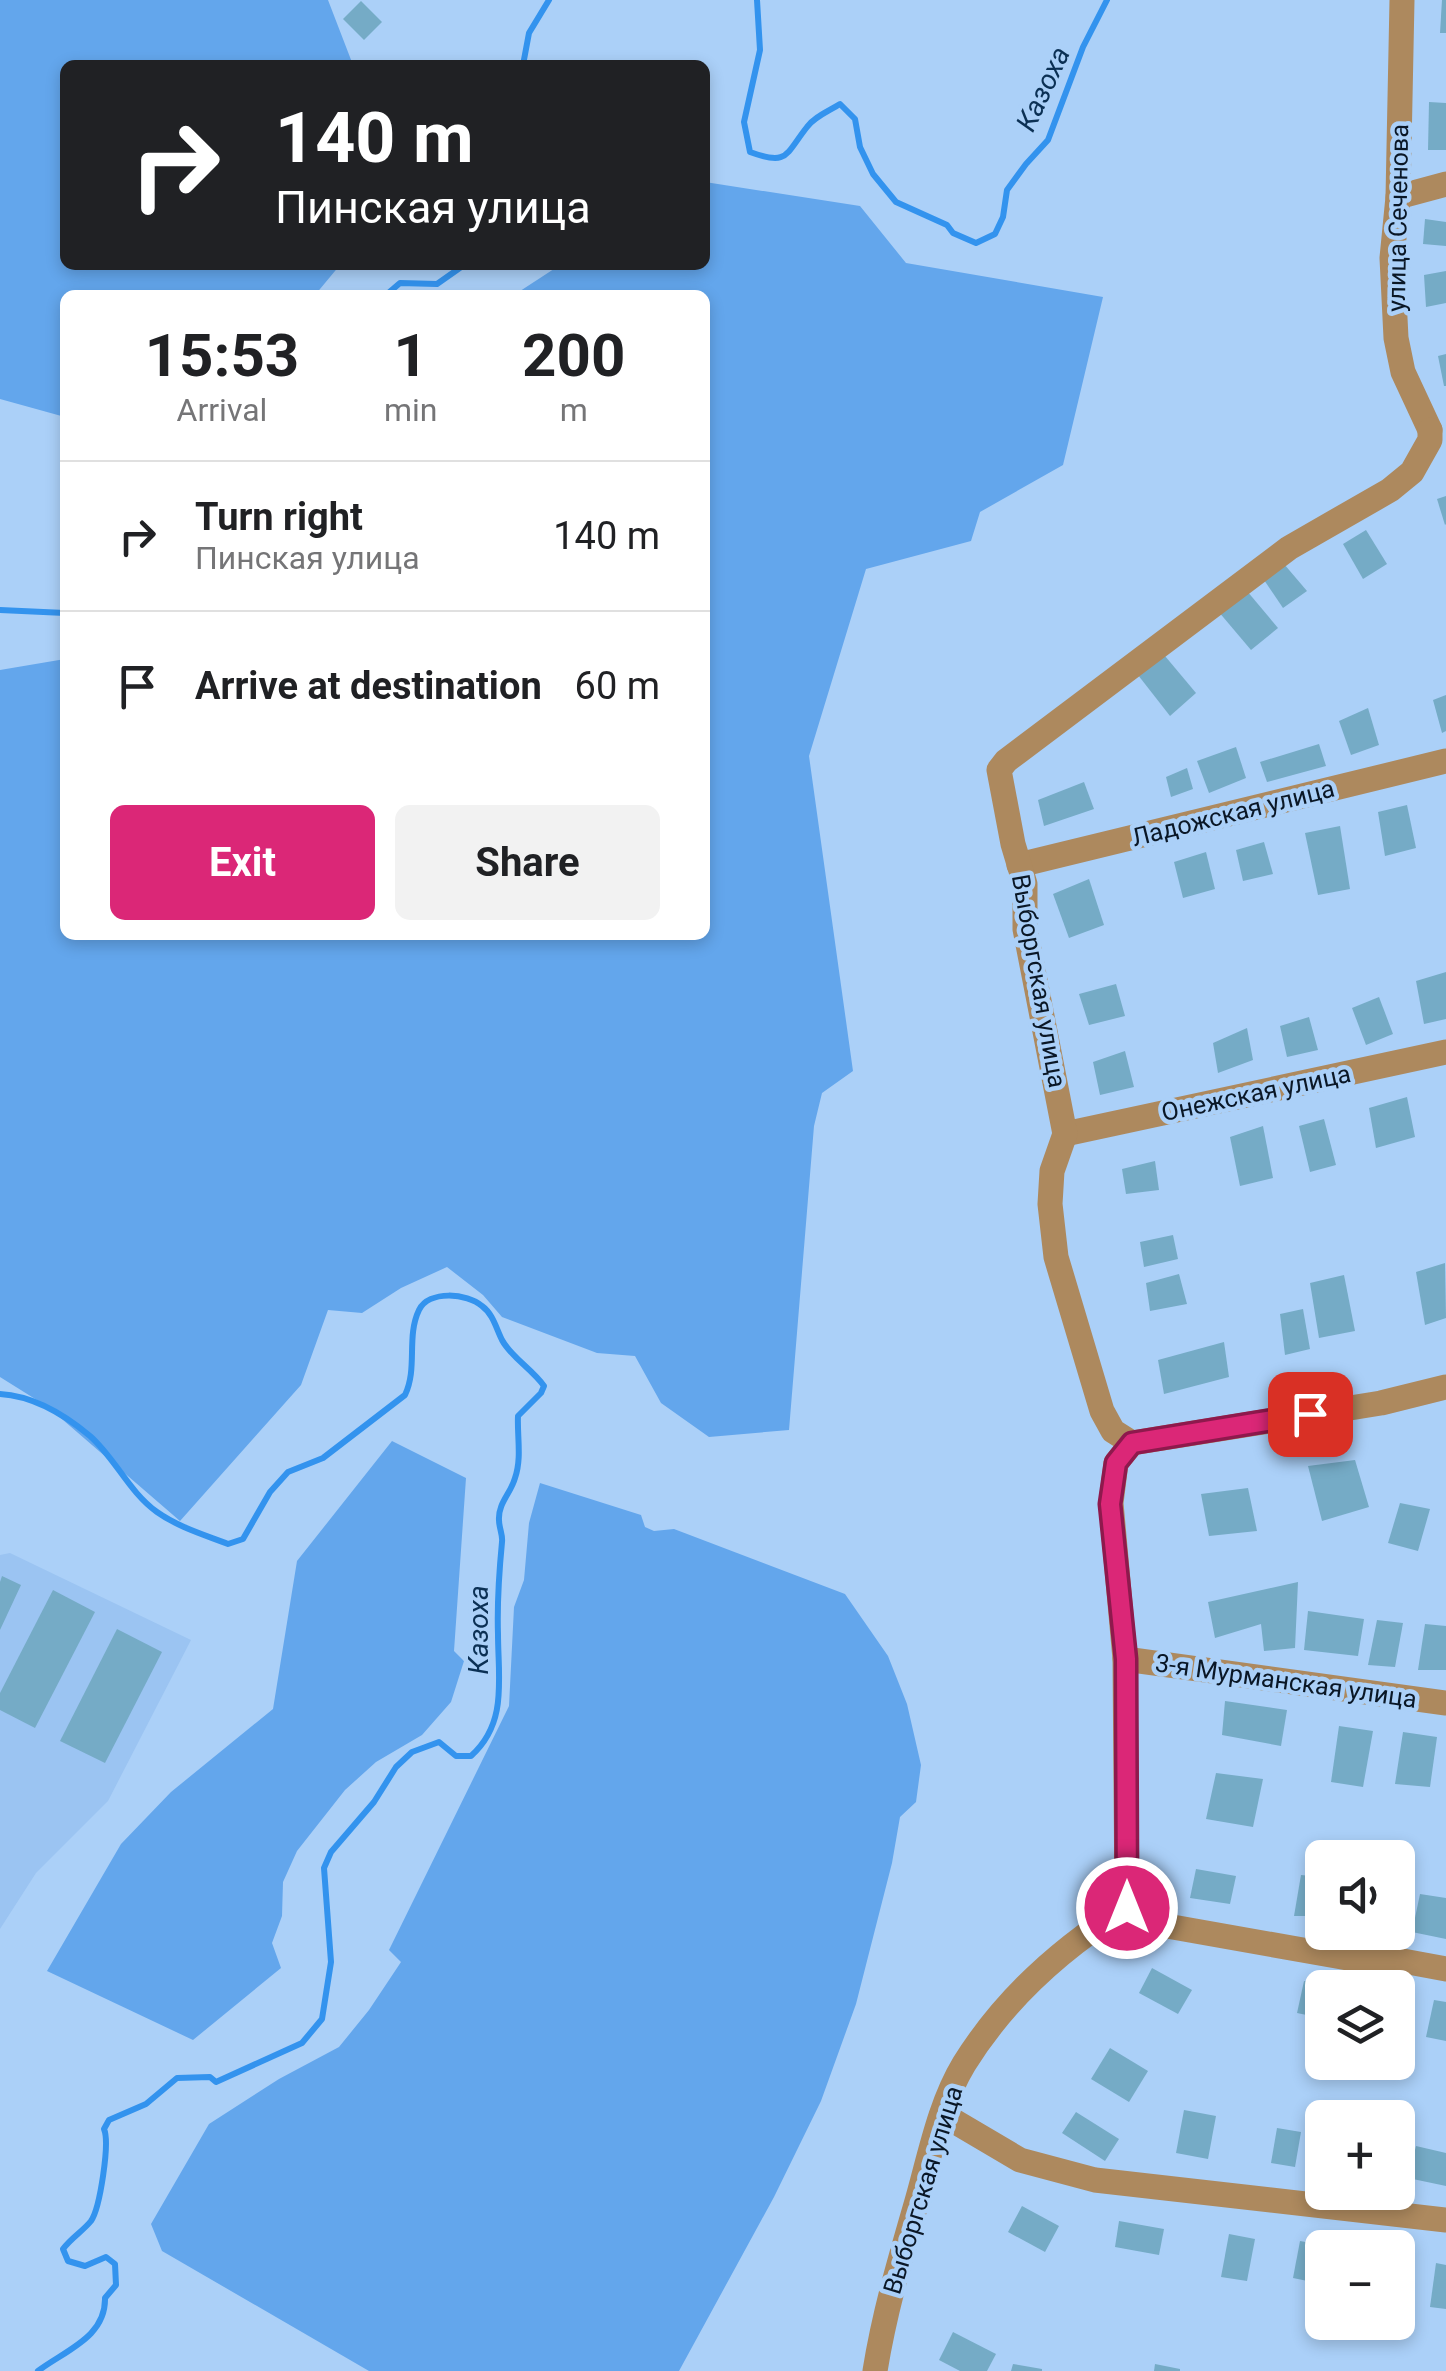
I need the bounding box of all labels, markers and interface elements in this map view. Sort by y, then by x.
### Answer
water label: Казоха [1009,41,1077,137]
text: 140 m [275,97,474,179]
icon: right [110,100,240,230]
street label: улица Сеченова [1382,124,1414,312]
text: Пинская улица [275,181,591,234]
text: 15:53 [145,320,299,391]
text: 1 [393,320,428,391]
text: 200 [522,320,625,391]
text: Arrival [177,391,267,429]
text: min [384,391,437,429]
text: m [560,391,588,429]
text: Turn right [195,495,363,539]
icon: right [110,509,165,564]
text: 140 m [553,514,660,558]
text: Пинская улица [195,539,420,577]
icon: arrive [110,659,165,714]
text: Arrive at destination [195,664,542,708]
text: 60 m [575,664,660,708]
street label: Ладожская улица [1129,774,1337,852]
button: Exit [110,805,375,920]
button: Share [395,805,660,920]
street label: Выборгская улица [1006,872,1072,1090]
street label: Онежская улица [1159,1059,1353,1127]
pin [1268,1372,1353,1457]
icon: arrive [1283,1387,1338,1442]
water label: Казоха [462,1585,495,1675]
street label: 3-я Мурманская улица [1153,1648,1419,1714]
map controls [1305,1840,1415,2340]
button: sound [1305,1840,1415,1950]
position arrow [1075,1856,1179,1960]
button: layers [1305,1970,1415,2080]
street label: Выборгская улица [878,2082,968,2298]
button: + [1305,2100,1415,2210]
button: − [1305,2230,1415,2340]

